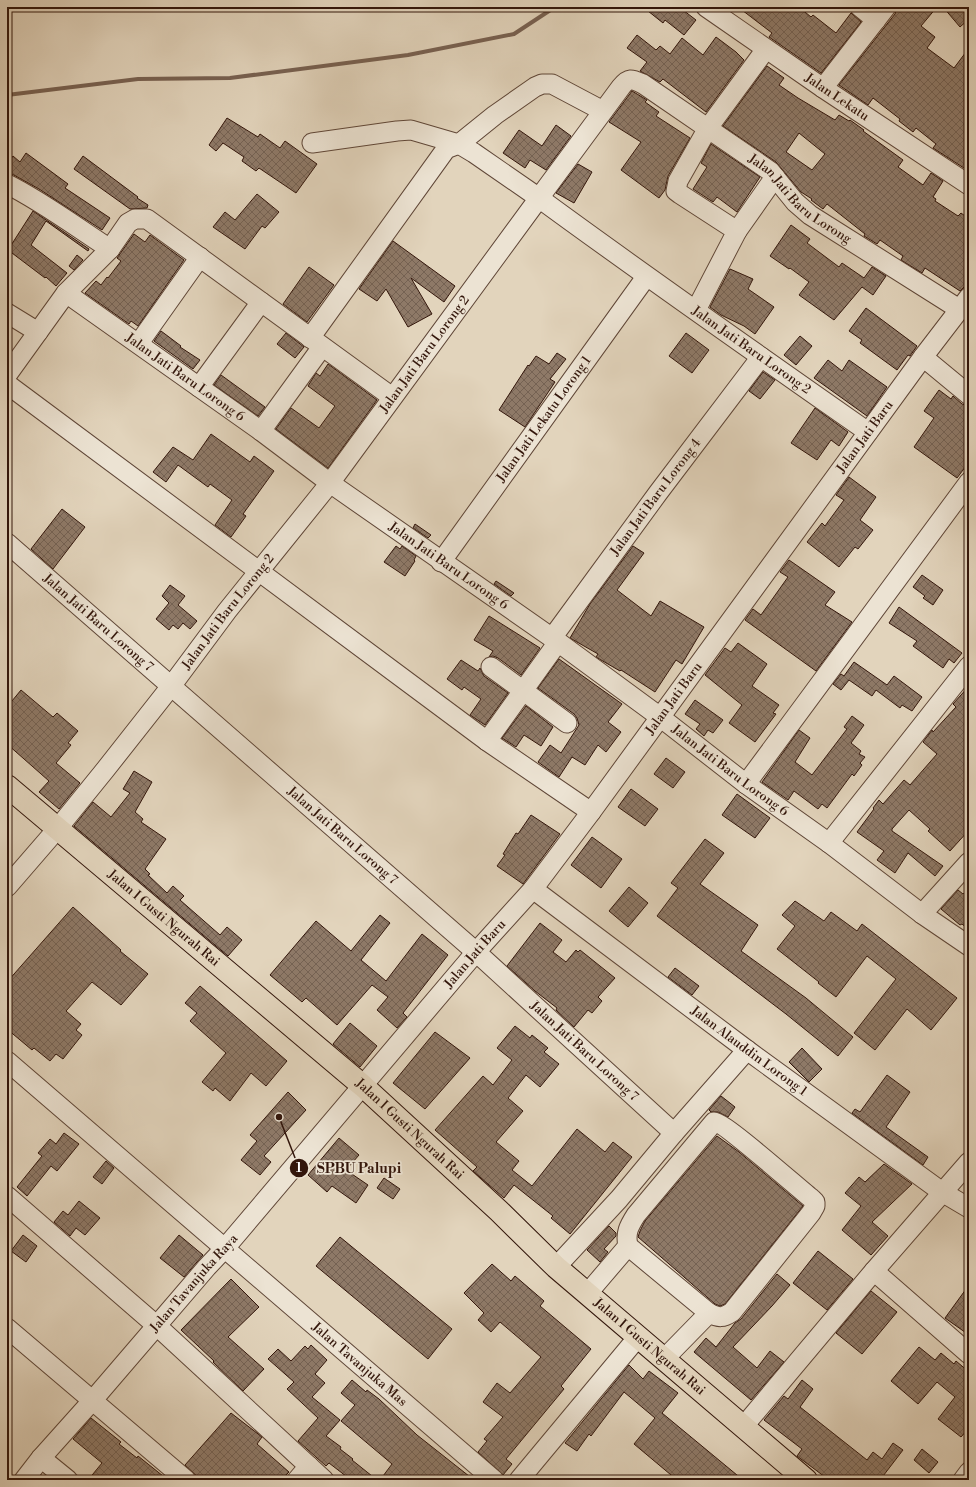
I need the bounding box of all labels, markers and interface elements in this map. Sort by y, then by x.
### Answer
street label: Jalan Lekatu [801,69,873,125]
street label: Jalan Jati Baru Lorong [744,150,855,247]
street label: Jalan Jati Baru Lorong 2 [375,292,473,417]
street label: Jalan Jati Baru Lorong 2 [688,302,814,397]
street label: Jalan Jati Baru Lorong 6 [122,329,248,425]
street label: Jalan Jati Lekatu Lorong 1 [492,353,595,486]
street label: Jalan Jati Baru [832,397,897,477]
street label: Jalan Jati Baru Lorong 4 [606,435,705,560]
street label: Jalan Jati Baru Lorong 6 [385,518,512,613]
street label: Jalan Jati Baru Lorong 2 [178,551,278,674]
street label: Jalan Jati Baru Lorong 7 [39,570,157,675]
street label: Jalan Jati Baru [641,659,706,739]
street label: Jalan Jati Baru Lorong 6 [668,721,792,820]
street label: Jalan Jati Baru Lorong 7 [283,782,401,888]
street label: Jalan I Gusti Ngurah Rai [104,866,223,970]
street label: Jalan Jati Baru [440,916,510,992]
street label: Jalan Jati Baru Lorong 7 [526,997,642,1105]
street label: Jalan Alauddin Lorong 1 [687,1002,811,1099]
street label: Jalan I Gusti Ngurah Rai [351,1074,467,1183]
callout: SPBU Palupi [289,1155,409,1181]
text: SPBU Palupi [317,1160,402,1178]
text: 1 [296,1161,302,1176]
street label: Jalan Tavanjuka Raya [146,1231,242,1336]
street label: Jalan I Gusti Ngurah Rai [590,1294,709,1399]
street label: Jalan Tavanjuka Mas [308,1318,411,1410]

